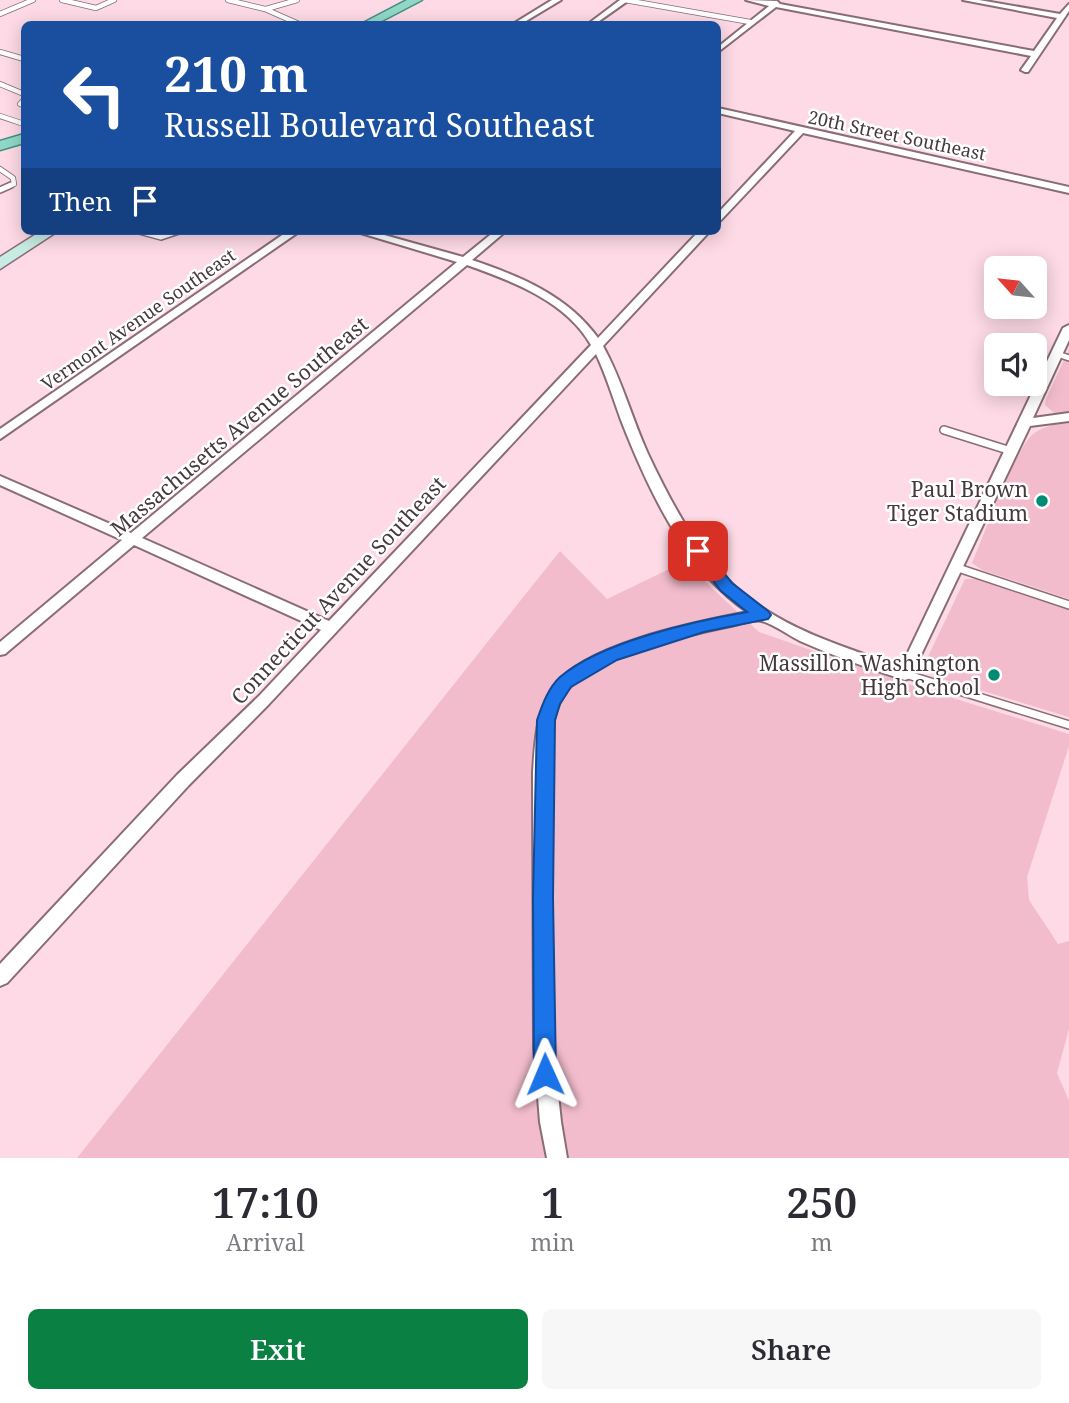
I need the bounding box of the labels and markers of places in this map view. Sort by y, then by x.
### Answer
place label: Paul Brown Tiger Stadium [887,475,1028,527]
marker: Paul Brown Tiger Stadium [1034,493,1050,509]
pin [668,521,728,581]
place label: Massillon Washington High School [759,649,980,701]
marker: Massillon Washington High School [986,667,1002,683]

